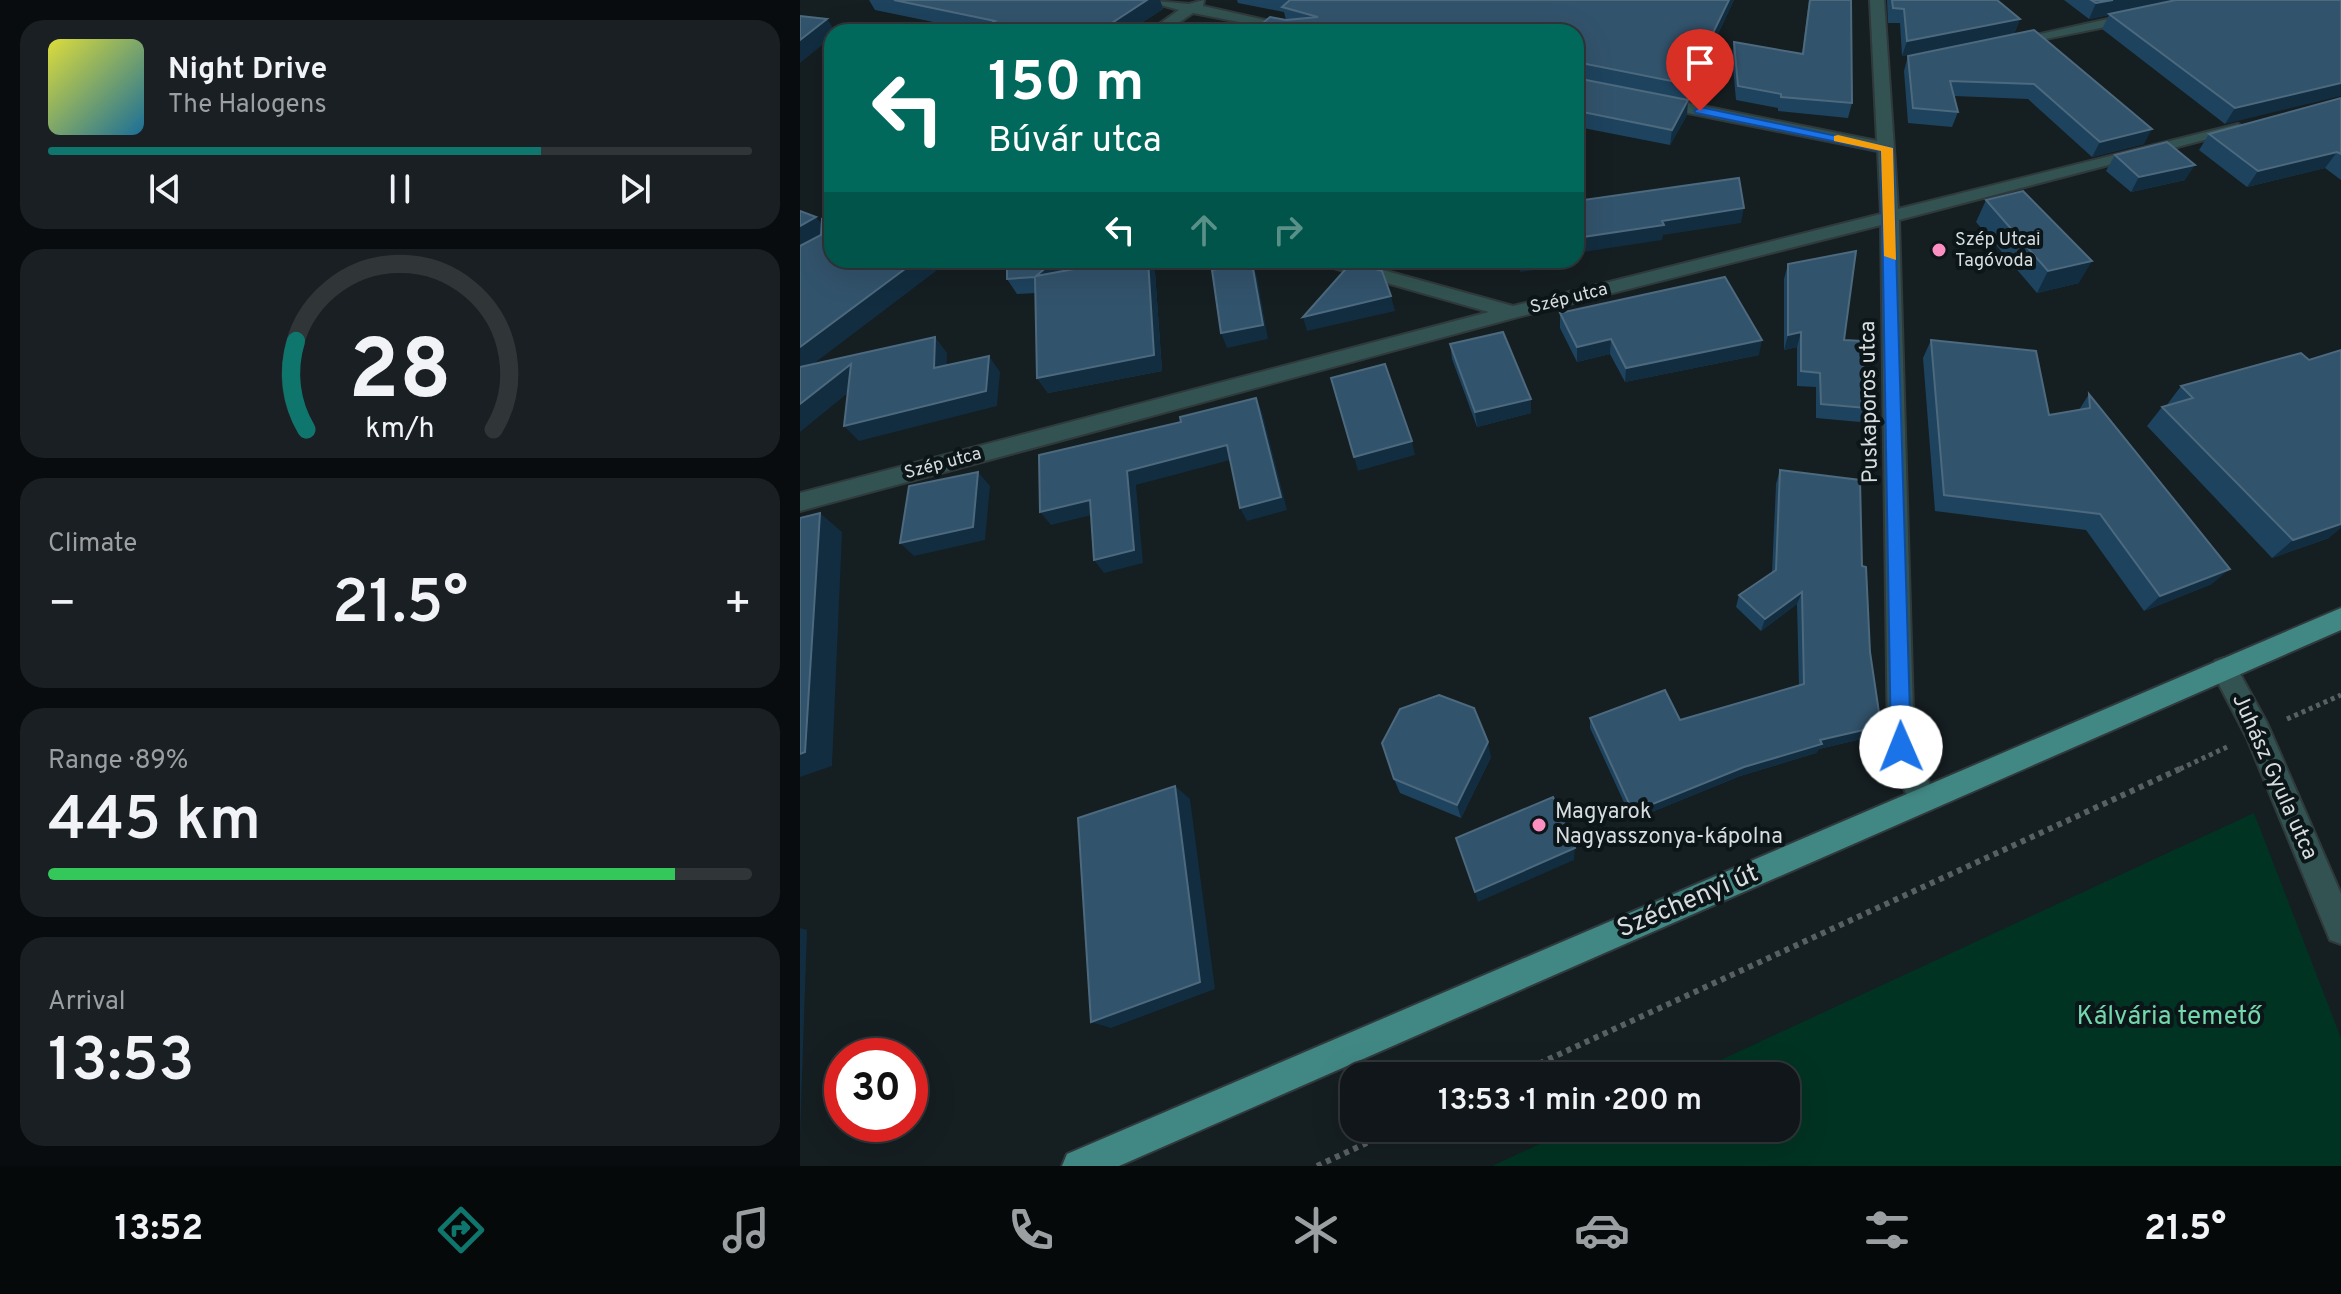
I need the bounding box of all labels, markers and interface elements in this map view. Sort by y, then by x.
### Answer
pin [1666,29,1734,111]
icon: arrive [1678,41,1722,85]
text: 150 m [988,50,1144,120]
text: Night Drive [168,52,327,89]
icon: left [856,56,960,160]
text: The Halogens [168,89,327,122]
text: Búvár utca [988,119,1162,165]
icon: previous [143,167,187,211]
icon: pause [378,167,422,211]
icon: next [613,167,657,211]
icon: left [1098,208,1142,252]
icon: ahead [1182,208,1226,252]
icon: right [1266,208,1310,252]
place label: Szép Utcai Tagóvoda [1955,229,2041,273]
marker: Szép Utcai Tagóvoda [1930,241,1948,259]
street label: Szép utca [1528,278,1610,320]
street label: Puskaporos utca [1855,320,1885,484]
text: 28 [348,322,452,427]
text: km/h [365,412,435,448]
street label: Szép utca [902,443,984,485]
text: Climate [48,528,137,561]
text: 21.5° [332,568,468,644]
text: − [48,578,76,634]
text: + [724,578,752,634]
street label: Juhász Gyula utca [2225,690,2323,864]
position arrow [1859,705,1943,789]
text: Range · 89% [48,745,188,778]
text: 445 km [48,785,261,861]
place label: Magyarok Nagyasszonya-kápolna [1555,799,1783,851]
marker: Magyarok Nagyasszonya-kápolna [1530,816,1548,834]
street label: Széchenyi út [1612,857,1764,947]
text: Arrival [48,986,126,1019]
park label: Kálvária temető [2076,1001,2263,1034]
text: 13:53 [48,1026,195,1102]
speed limit sign: 30 [824,1038,928,1142]
text: 13:53 · 1 min · 200 m [1438,1083,1702,1120]
icon: directions [433,1202,489,1258]
icon: music [718,1202,774,1258]
icon: phone [1003,1202,1059,1258]
icon: climate [1288,1202,1344,1258]
icon: car [1574,1202,1630,1258]
icon: filters [1859,1202,1915,1258]
text: 13:52 [115,1207,203,1253]
text: 21.5° [2144,1207,2226,1253]

